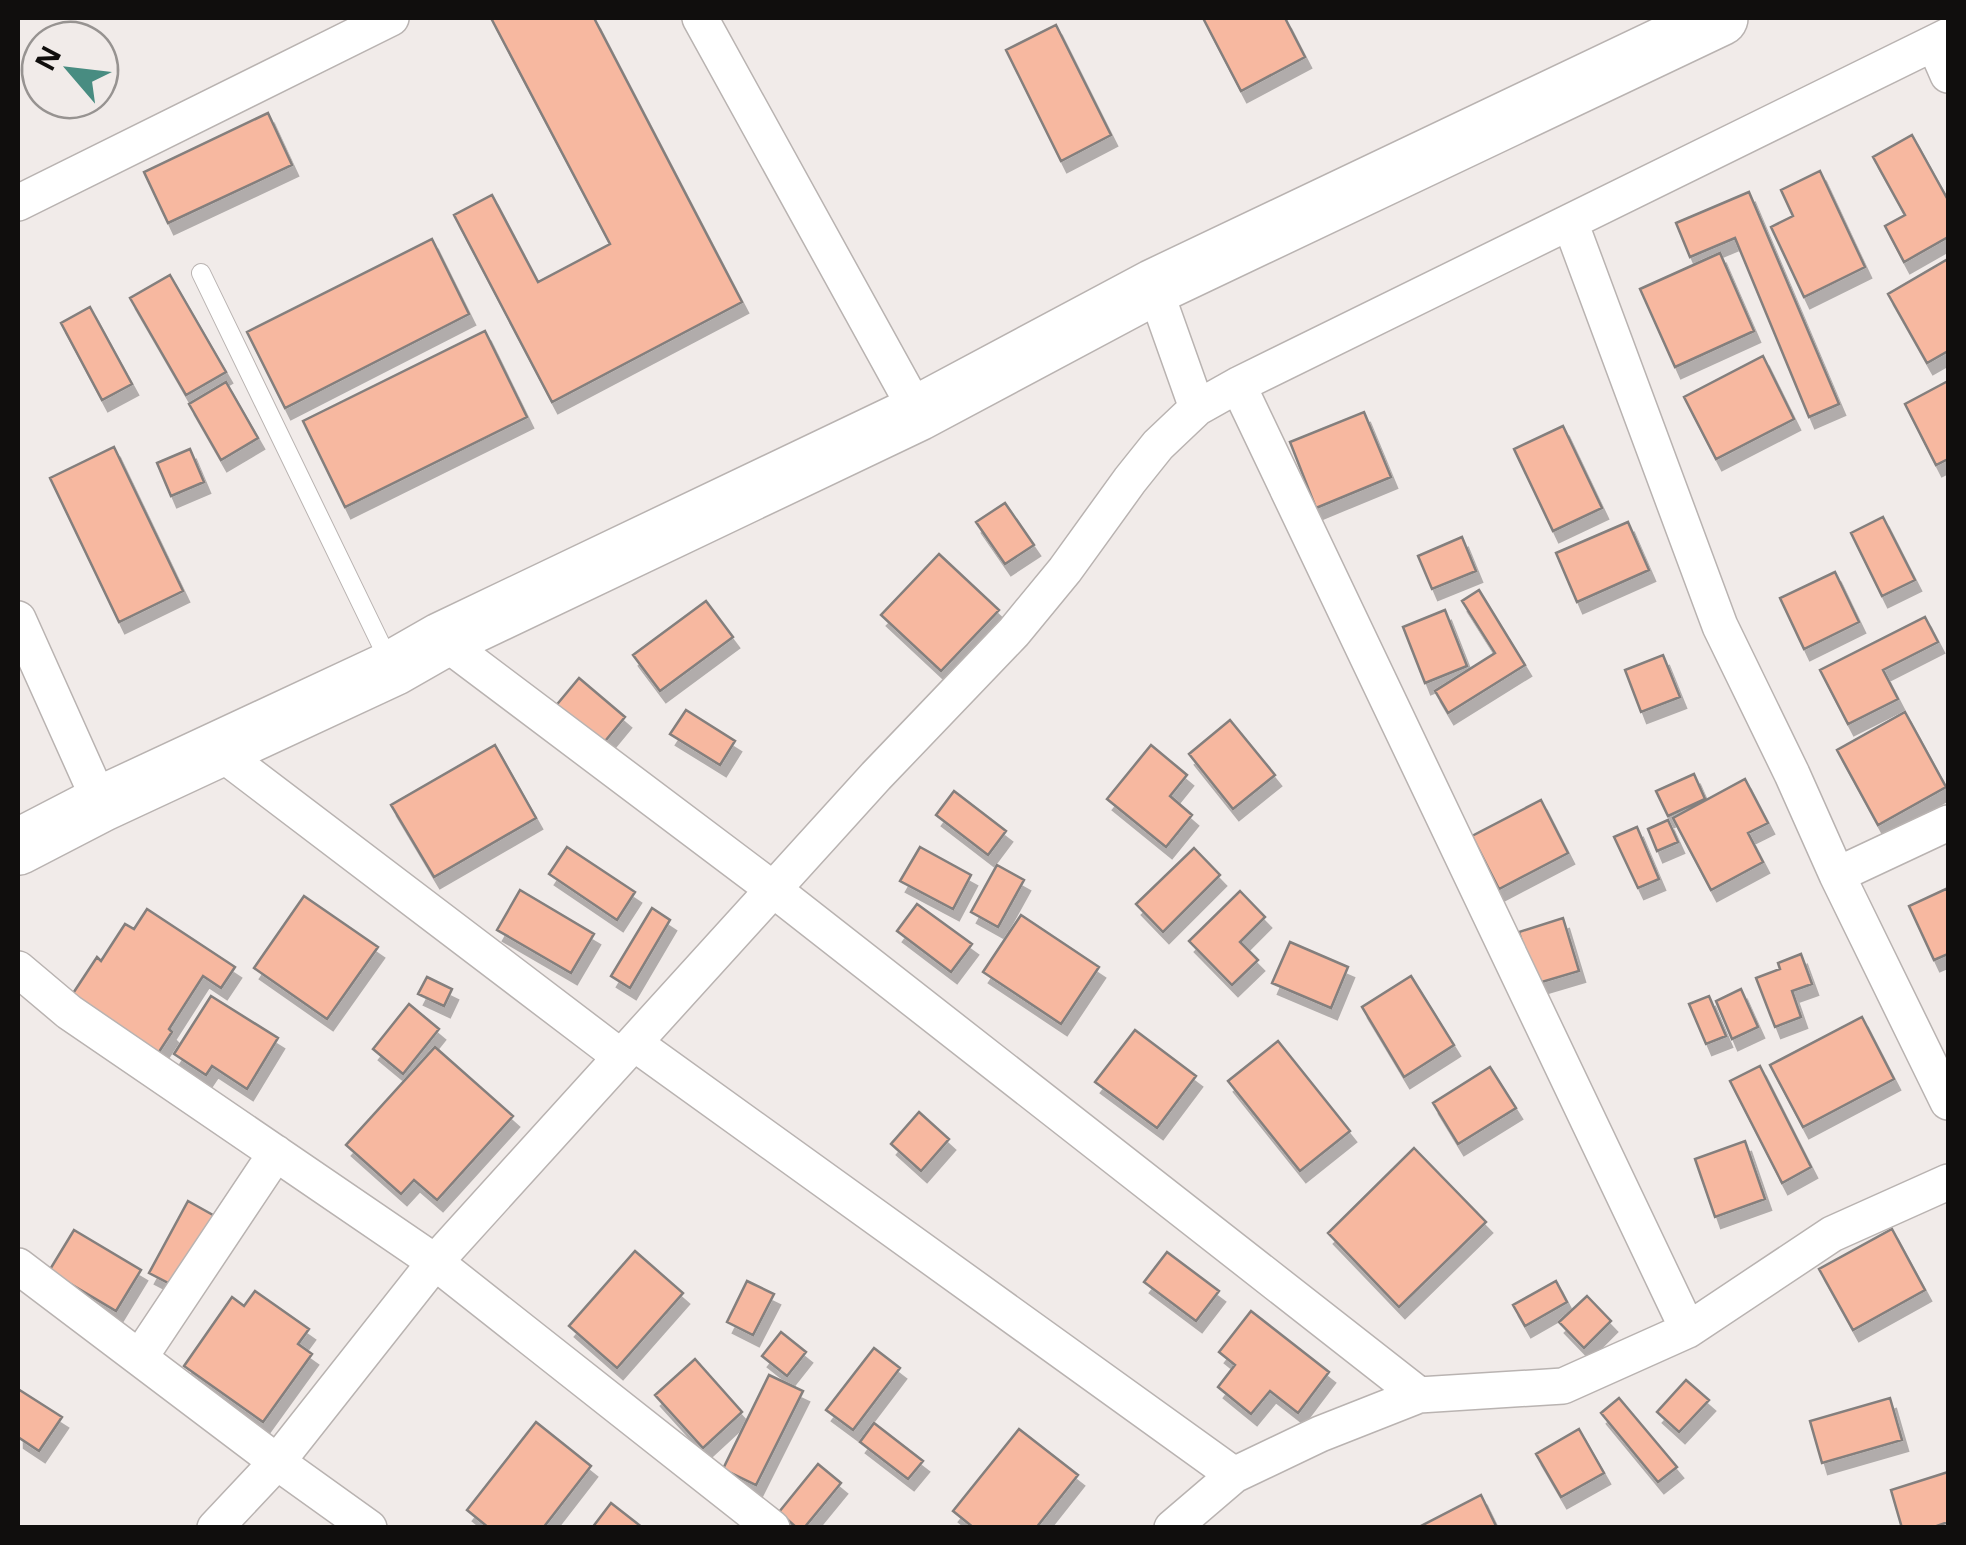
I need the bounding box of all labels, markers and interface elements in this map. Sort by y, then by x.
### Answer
north arrow [20,20,120,120]
text: N [25,39,69,77]

